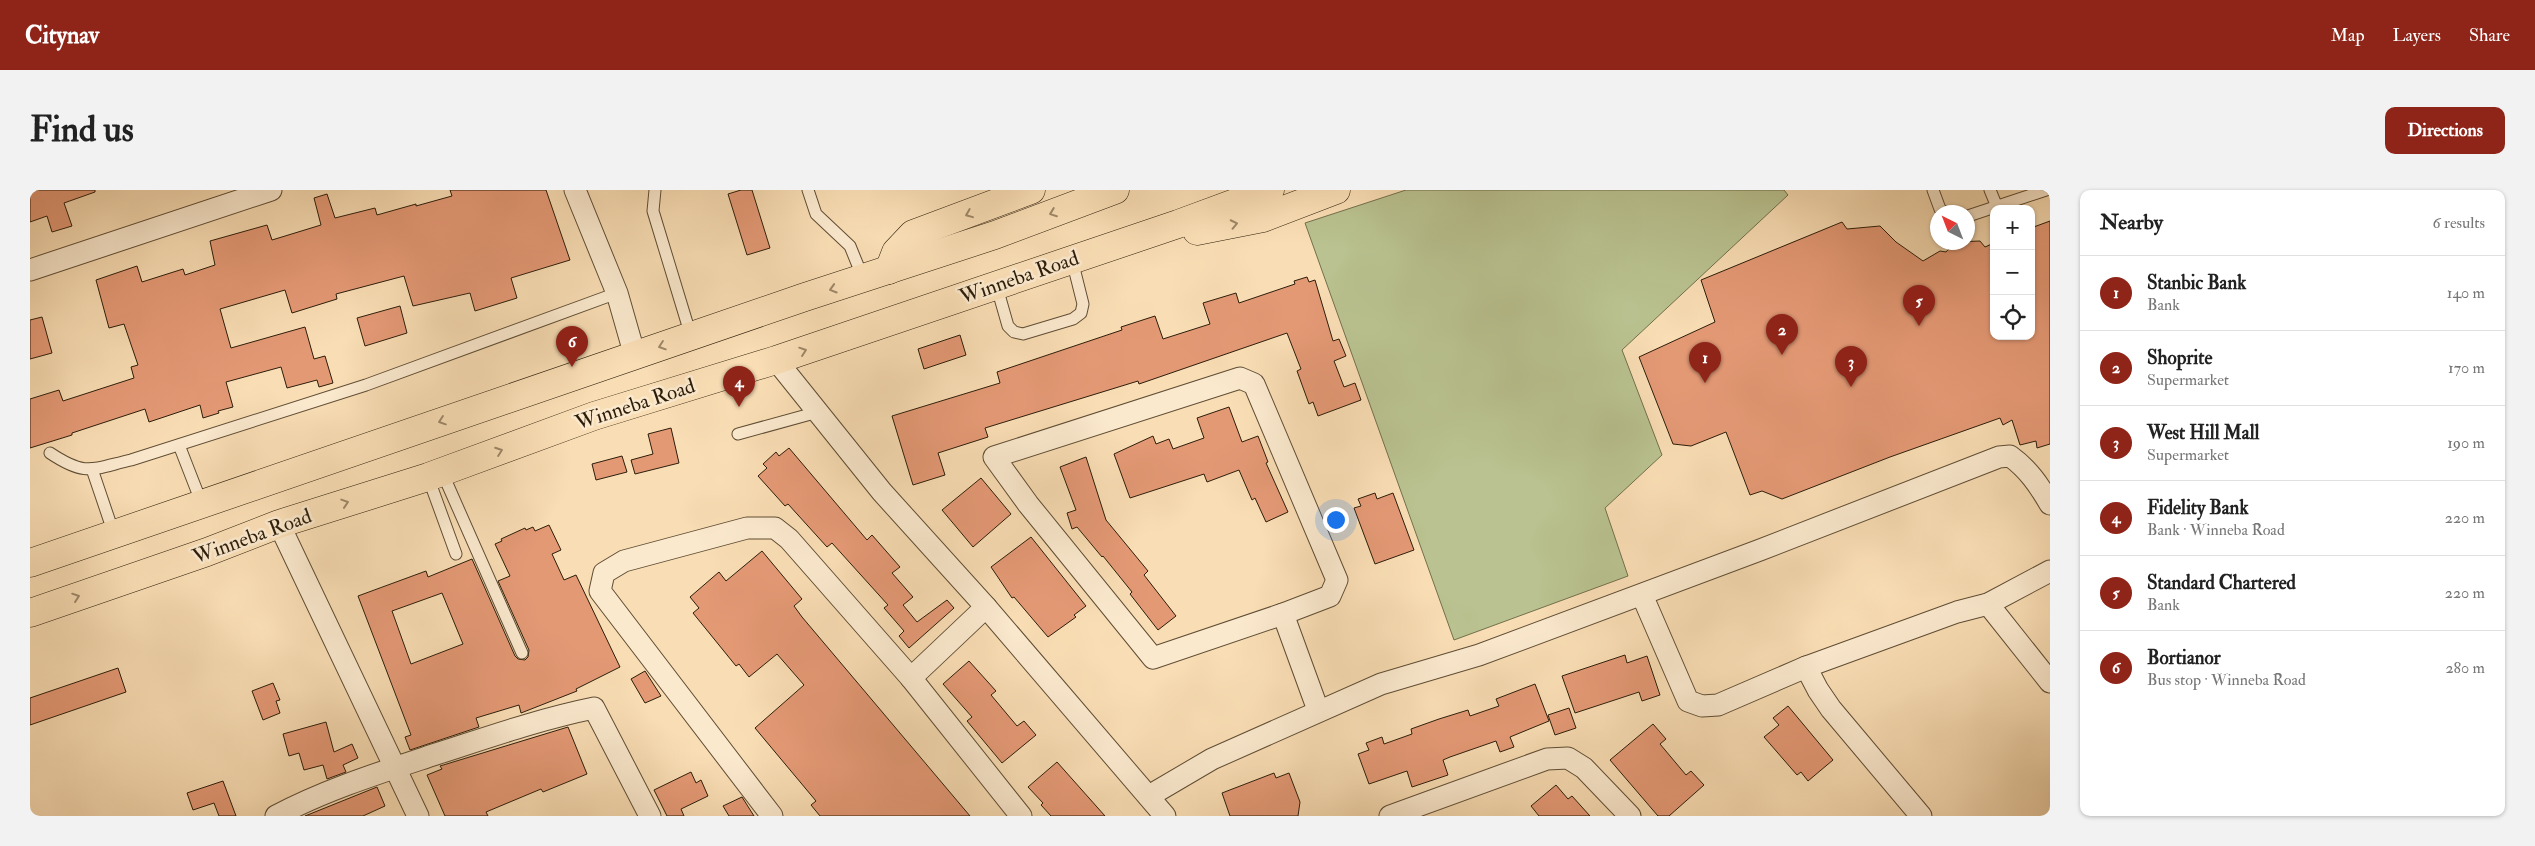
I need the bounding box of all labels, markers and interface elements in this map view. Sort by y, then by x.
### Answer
text: Citynav [25,20,99,51]
text: Map [2331,24,2365,47]
text: Layers [2393,24,2441,47]
text: Share [2469,24,2510,47]
button: Directions [2385,107,2505,154]
text: Find us [30,108,134,152]
north arrow [1930,205,1975,250]
map controls [1990,205,2035,340]
button: + [1990,205,2035,250]
one-way arrow [965,207,974,218]
one-way arrow [1049,207,1057,217]
text: Nearby [2100,209,2163,236]
text: 6 results [2433,213,2485,233]
one-way arrow [1230,219,1238,230]
street label: Winneba Road [955,244,1083,311]
button: − [1990,250,2035,295]
text: Stanbic Bank [2147,271,2246,295]
one-way arrow [829,283,837,293]
text: 1 [2113,283,2119,303]
text: 140 m [2447,283,2485,303]
pin: 5 [1903,285,1935,326]
button: locate [1990,295,2035,340]
text: Bank [2147,295,2180,315]
pin: 2 [1766,314,1798,355]
pin: 6 [556,326,588,367]
one-way arrow [659,340,667,350]
pin: 1 [1689,342,1721,383]
pin: 3 [1835,346,1867,387]
text: Shoprite [2147,346,2212,370]
one-way arrow [798,347,807,357]
text: 2 [2112,358,2120,378]
text: 170 m [2448,358,2485,378]
pin: 4 [723,366,755,407]
text: Supermarket [2147,370,2229,390]
street label: Winneba Road [571,372,699,437]
one-way arrow [438,415,447,425]
text: West Hill Mall [2147,421,2259,445]
text: 3 [2113,433,2119,453]
text: 190 m [2447,433,2485,453]
text: Supermarket [2147,445,2229,465]
one-way arrow [494,447,503,457]
text: Fidelity Bank [2147,496,2249,520]
one-way arrow [340,499,349,509]
street label: Winneba Road [188,502,316,571]
your location [1323,507,1349,533]
text: 4 [2112,508,2120,528]
text: 220 m [2445,508,2485,528]
text: Bank · Winneba Road [2147,520,2285,540]
text: Standard Chartered [2147,571,2296,595]
text: 5 [2112,583,2120,603]
text: 220 m [2445,583,2485,603]
one-way arrow [71,593,80,603]
text: Bank [2147,595,2180,615]
text: Bortianor [2147,646,2221,670]
text: 6 [2112,658,2120,678]
text: 280 m [2445,658,2485,678]
text: Bus stop · Winneba Road [2147,670,2306,690]

